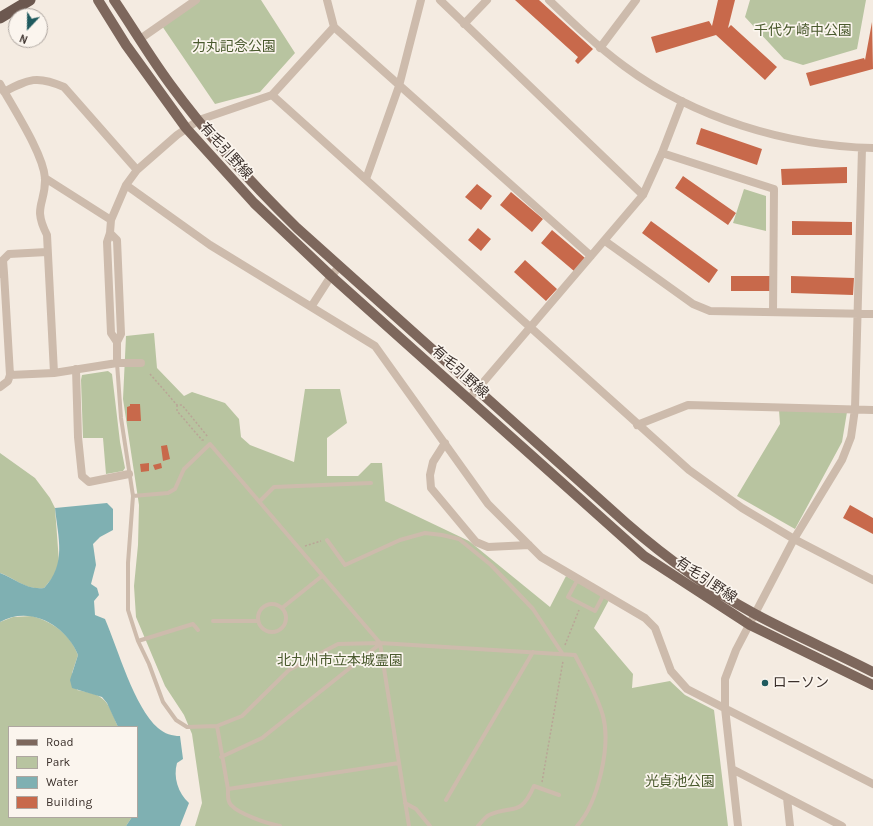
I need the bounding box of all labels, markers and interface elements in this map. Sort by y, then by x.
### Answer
north arrow [8,8,48,48]
park label: 千代ケ崎中公園 [754,23,852,39]
text: N [18,31,30,46]
park label: 力丸記念公園 [192,39,276,55]
street label: 有毛引野線 [196,119,256,183]
street label: 有毛引野線 [428,342,492,402]
street label: 有毛引野線 [672,553,740,607]
park label: 北九州市立本城霊園 [277,653,403,669]
place label: ローソン [773,675,829,691]
marker: ローソン [760,678,770,688]
legend [8,726,138,818]
text: Road [46,735,74,749]
text: Park [46,755,70,769]
park label: 光貞池公園 [645,774,715,790]
text: Water [46,775,78,789]
text: Building [46,795,92,809]

